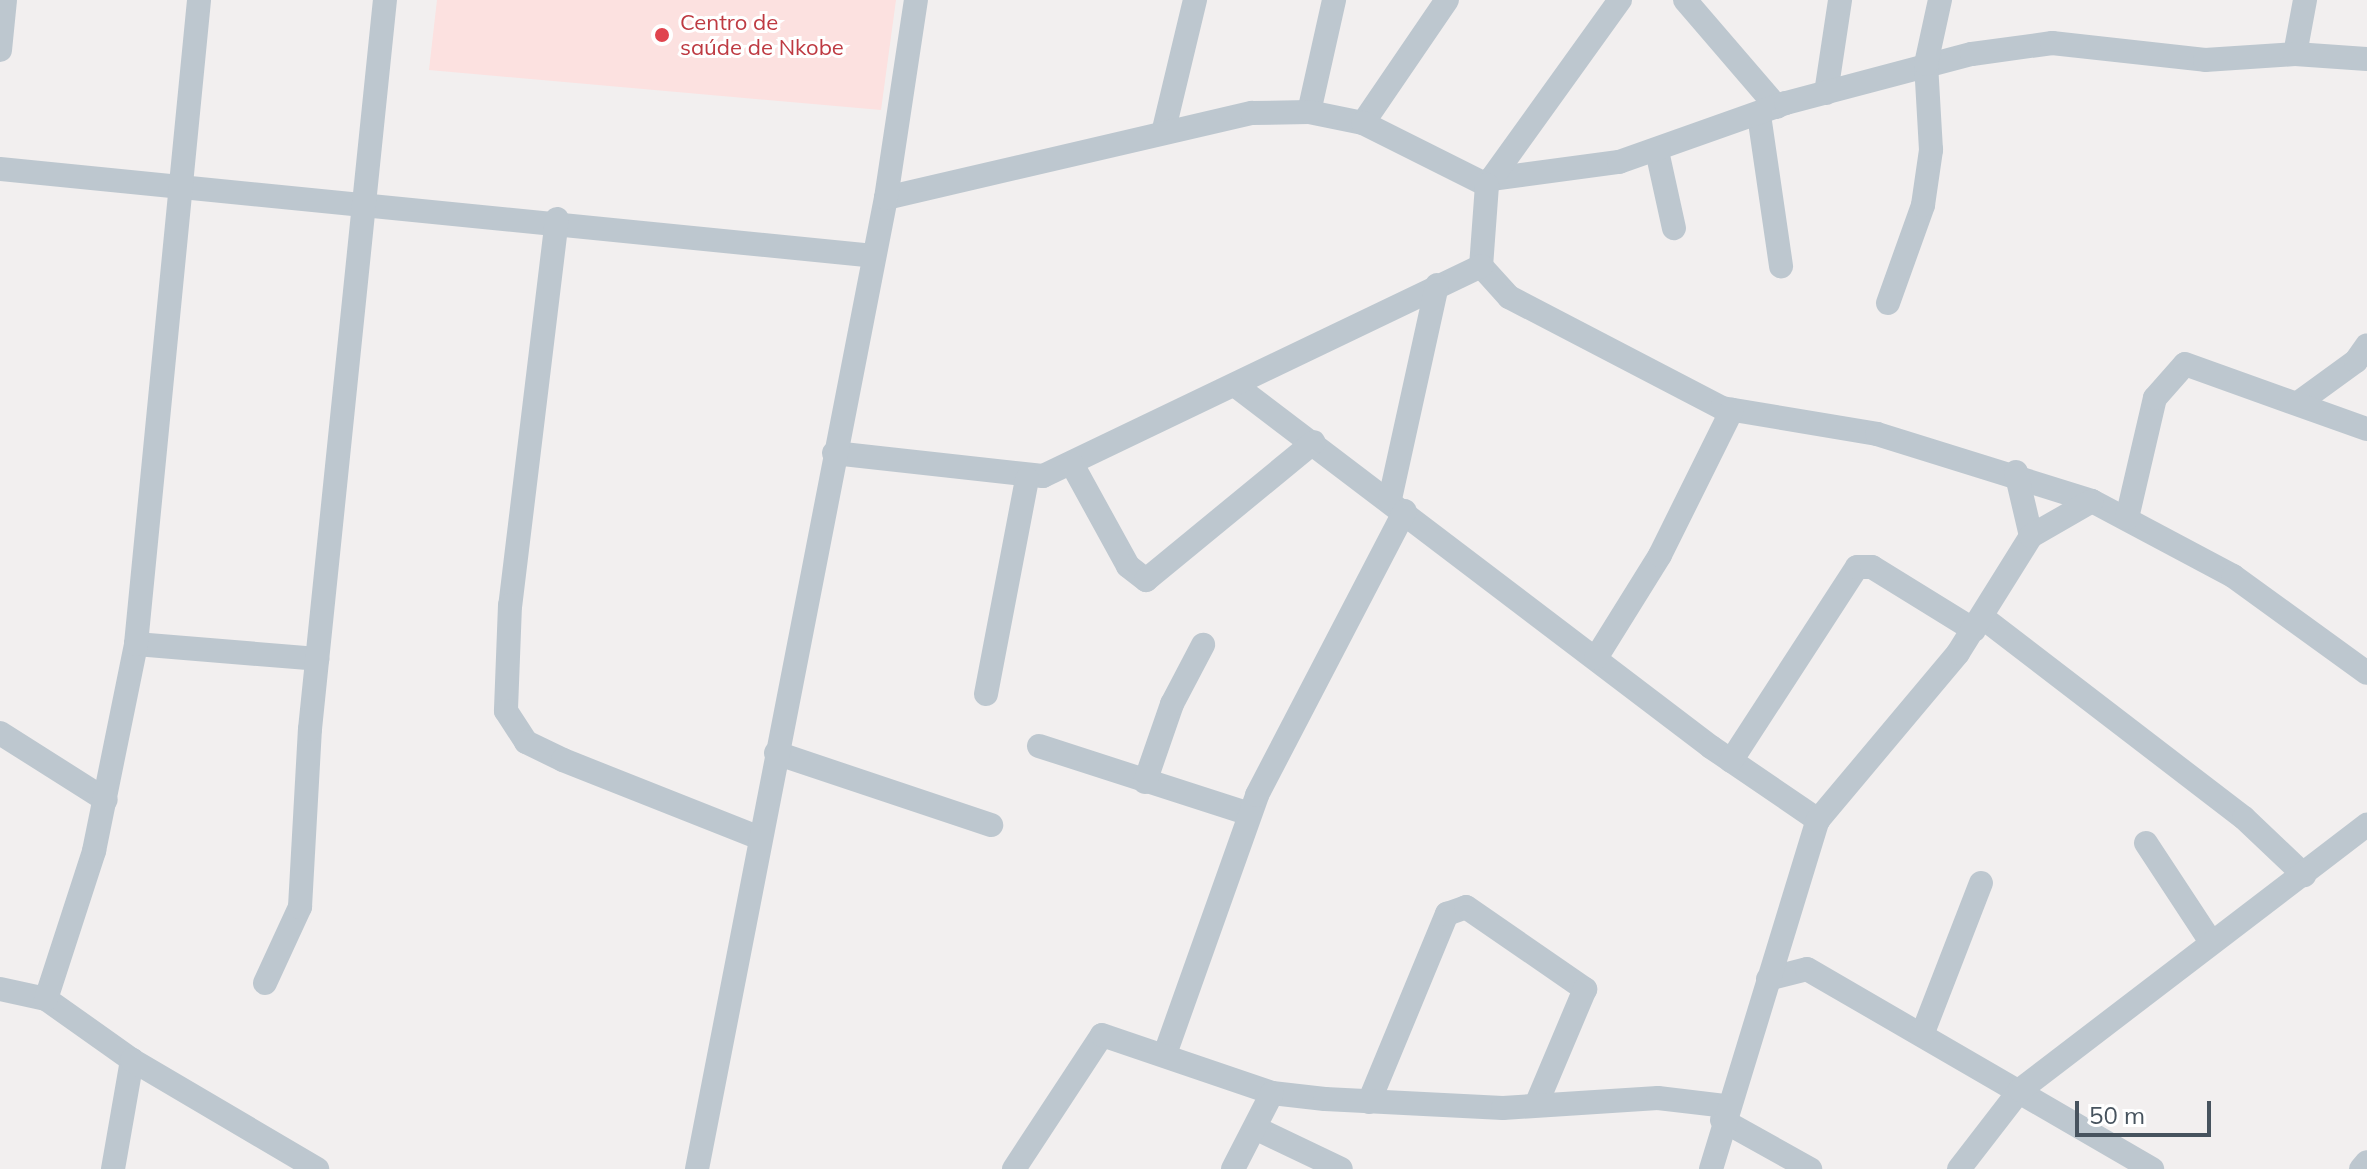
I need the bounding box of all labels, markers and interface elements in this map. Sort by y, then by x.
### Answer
place label: Centro de saúde de Nkobe [680,9,844,60]
marker: Centro de saúde de Nkobe [651,24,673,46]
scale bar [2079,1085,2215,1135]
text: 50 m [2089,1100,2145,1130]

